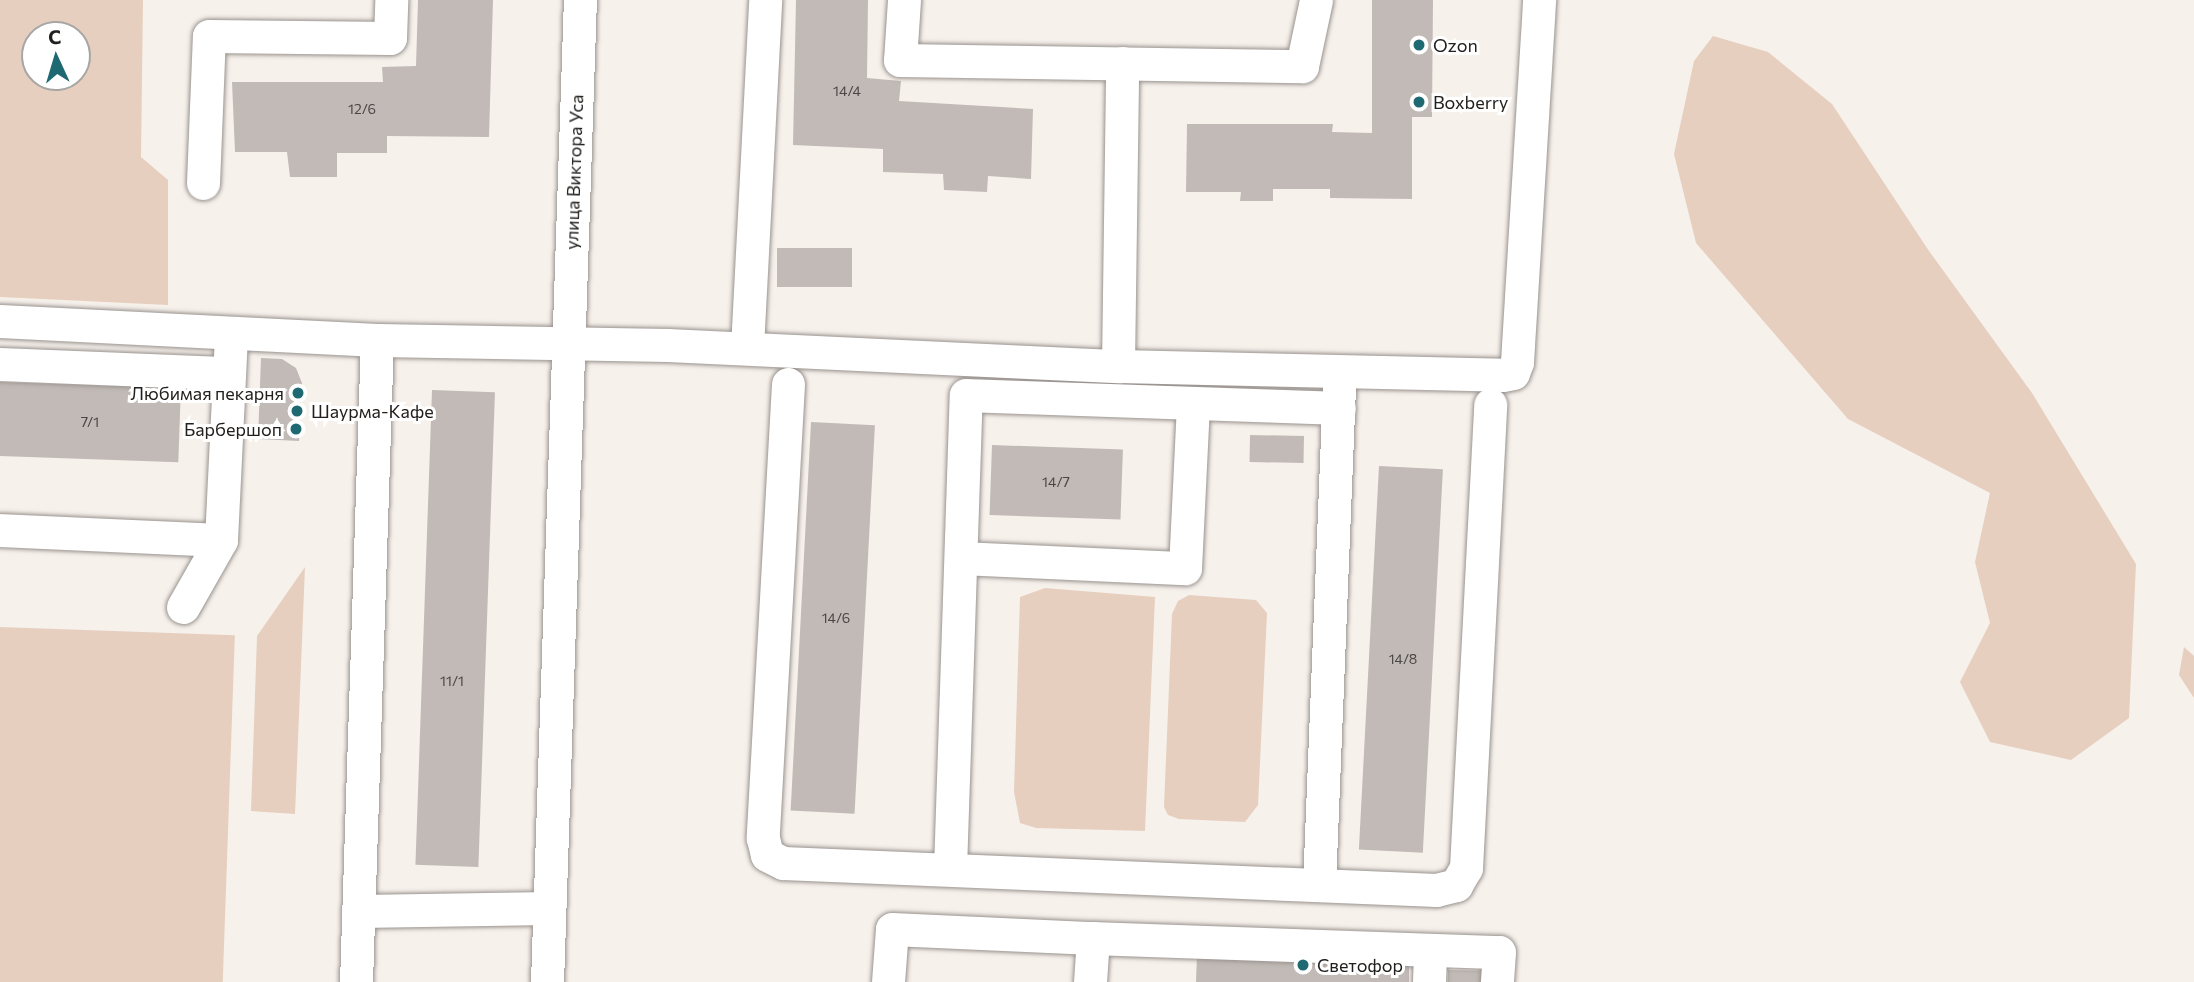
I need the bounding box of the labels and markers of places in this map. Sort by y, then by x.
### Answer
place label: Ozon [1433,34,1478,56]
marker: Ozon [1411,37,1427,53]
place label: Boxberry [1433,91,1508,113]
marker: Boxberry [1411,94,1427,110]
place label: Любимая пекарня [130,382,284,404]
marker: Любимая пекарня [290,385,306,401]
place label: Шаурма-Кафе [311,400,434,422]
marker: Шаурма-Кафе [289,403,305,419]
place label: Барбершоп [184,418,282,440]
marker: Барбершоп [288,421,304,437]
place label: Светофор [1317,954,1403,976]
marker: Светофор [1295,957,1311,973]

